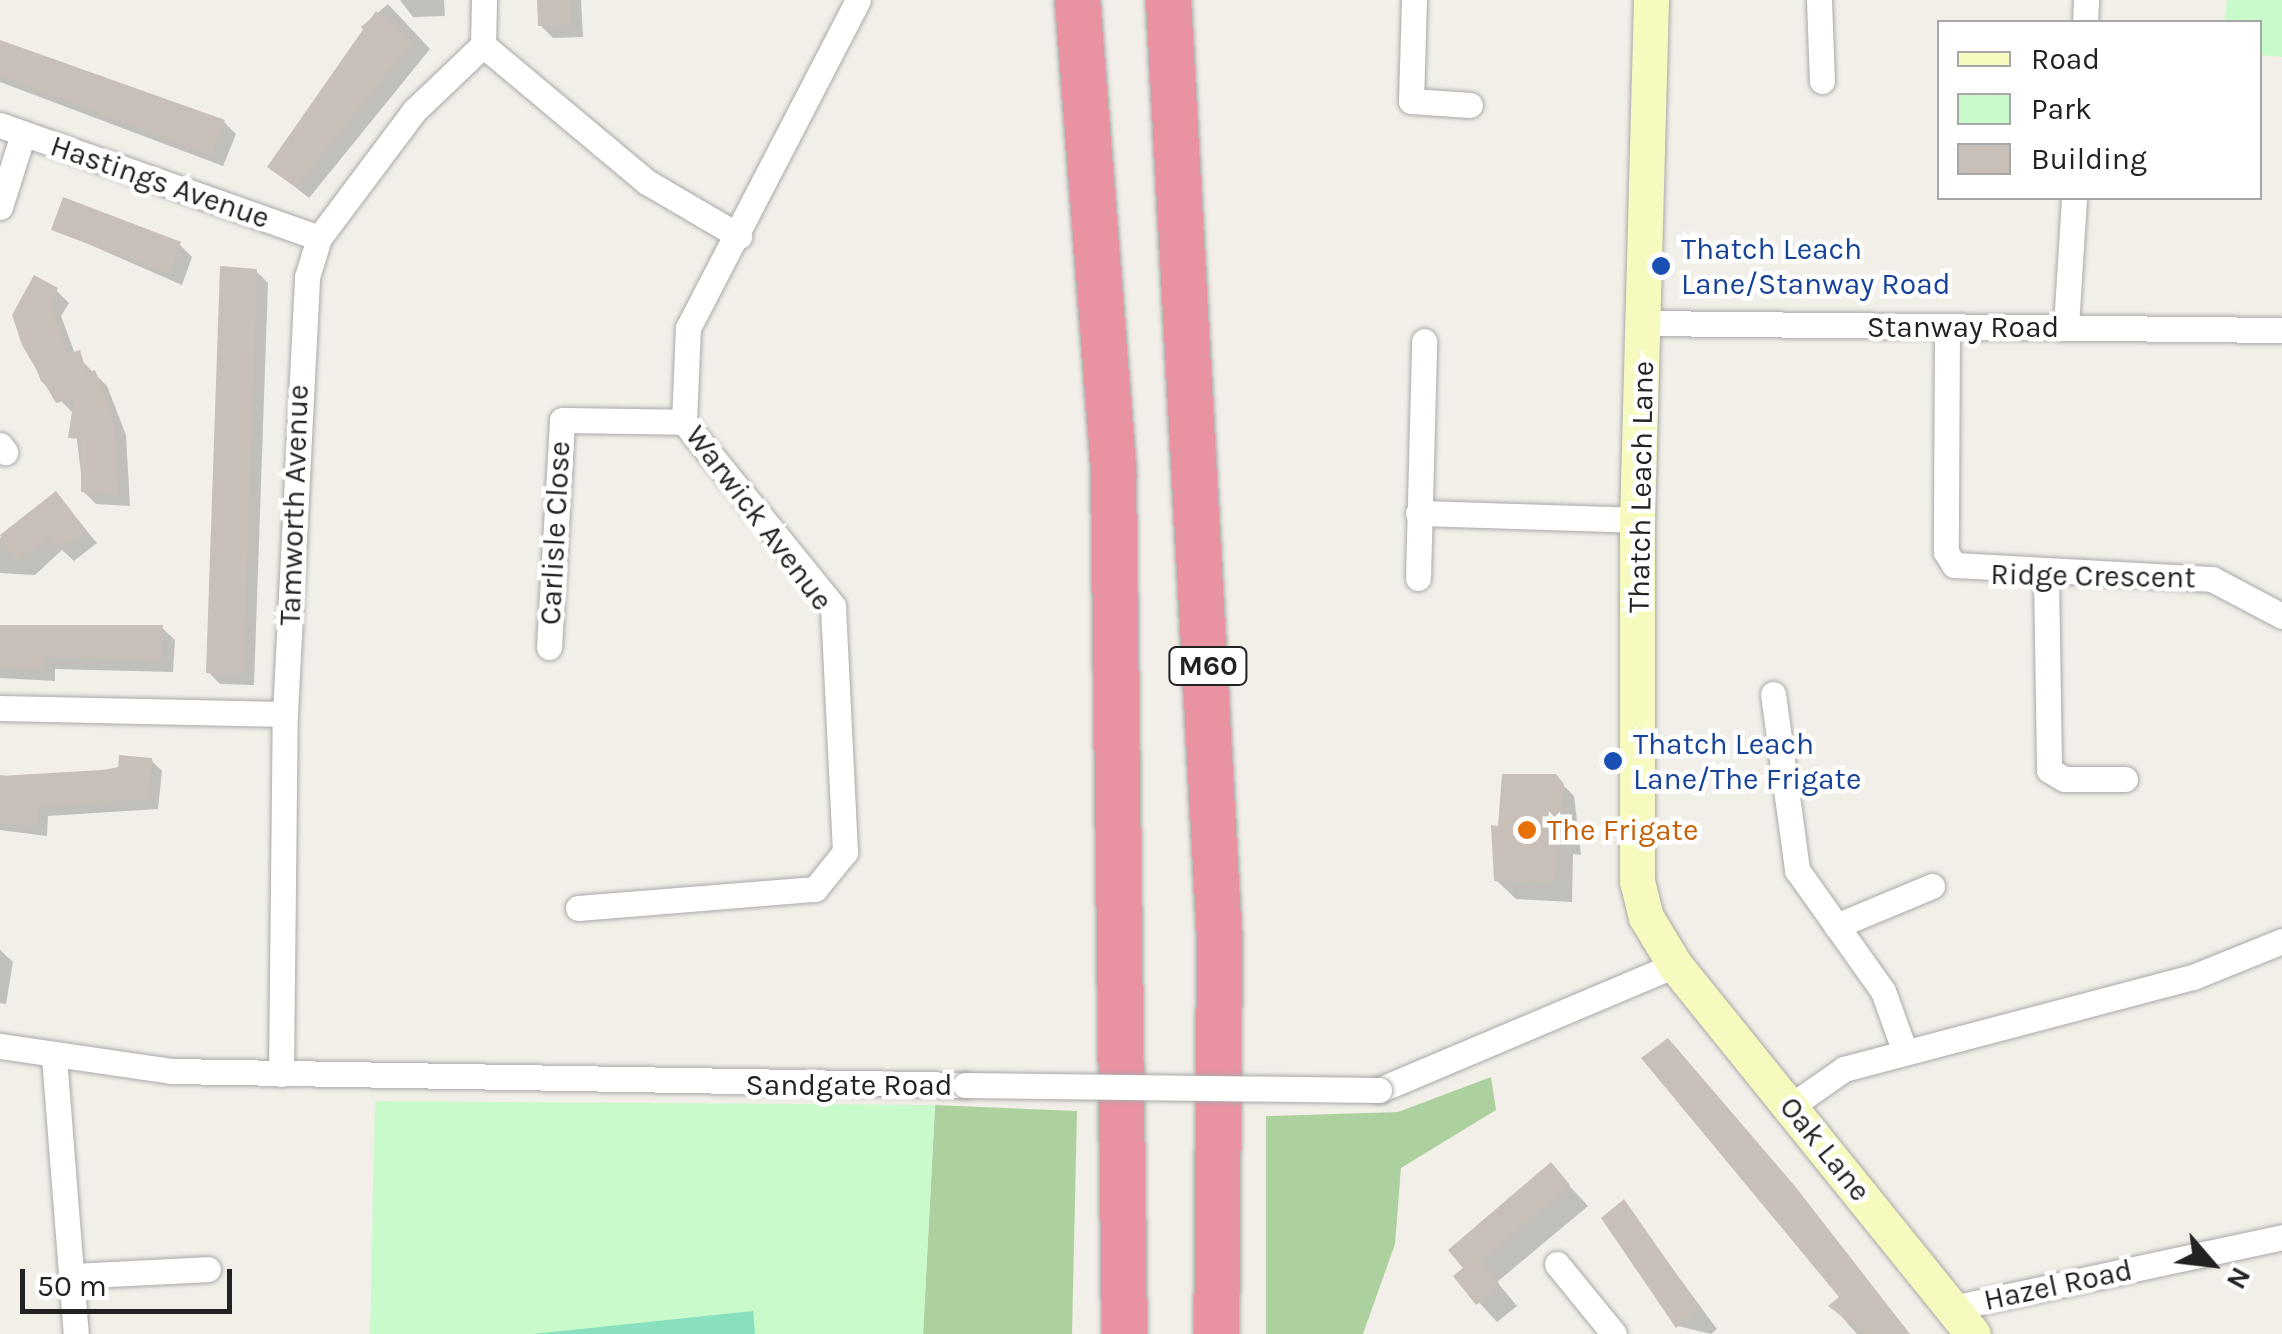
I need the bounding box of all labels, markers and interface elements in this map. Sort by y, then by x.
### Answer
legend [1937,20,2262,200]
text: Road [2031,41,2100,77]
text: Park [2031,91,2092,127]
street label: Hastings Avenue [46,128,274,236]
text: Building [2031,141,2147,177]
place label: Thatch Leach Lane/Stanway Road [1681,231,1950,302]
marker: Thatch Leach Lane/Stanway Road [1650,255,1672,277]
street label: Stanway Road [1867,309,2059,345]
street label: Thatch Leach Lane [1621,361,1661,613]
street label: Tamworth Avenue [272,384,316,626]
street label: Warwick Avenue [678,418,840,618]
street label: Carlisle Close [532,440,578,626]
street label: Ridge Crescent [1990,556,2196,596]
road number: M60 [1168,643,1248,689]
place label: Thatch Leach Lane/The Frigate [1633,726,1861,796]
marker: Thatch Leach Lane/The Frigate [1602,750,1624,772]
place label: The Frigate [1547,812,1698,848]
marker: The Frigate [1516,819,1538,841]
street label: Sandgate Road [746,1067,952,1103]
street label: Oak Lane [1772,1090,1878,1208]
north arrow [2162,1214,2262,1314]
scale bar [25,1249,238,1311]
street label: Hazel Road [1981,1252,2135,1318]
text: N [2220,1262,2258,1295]
text: 50 m [37,1268,107,1304]

